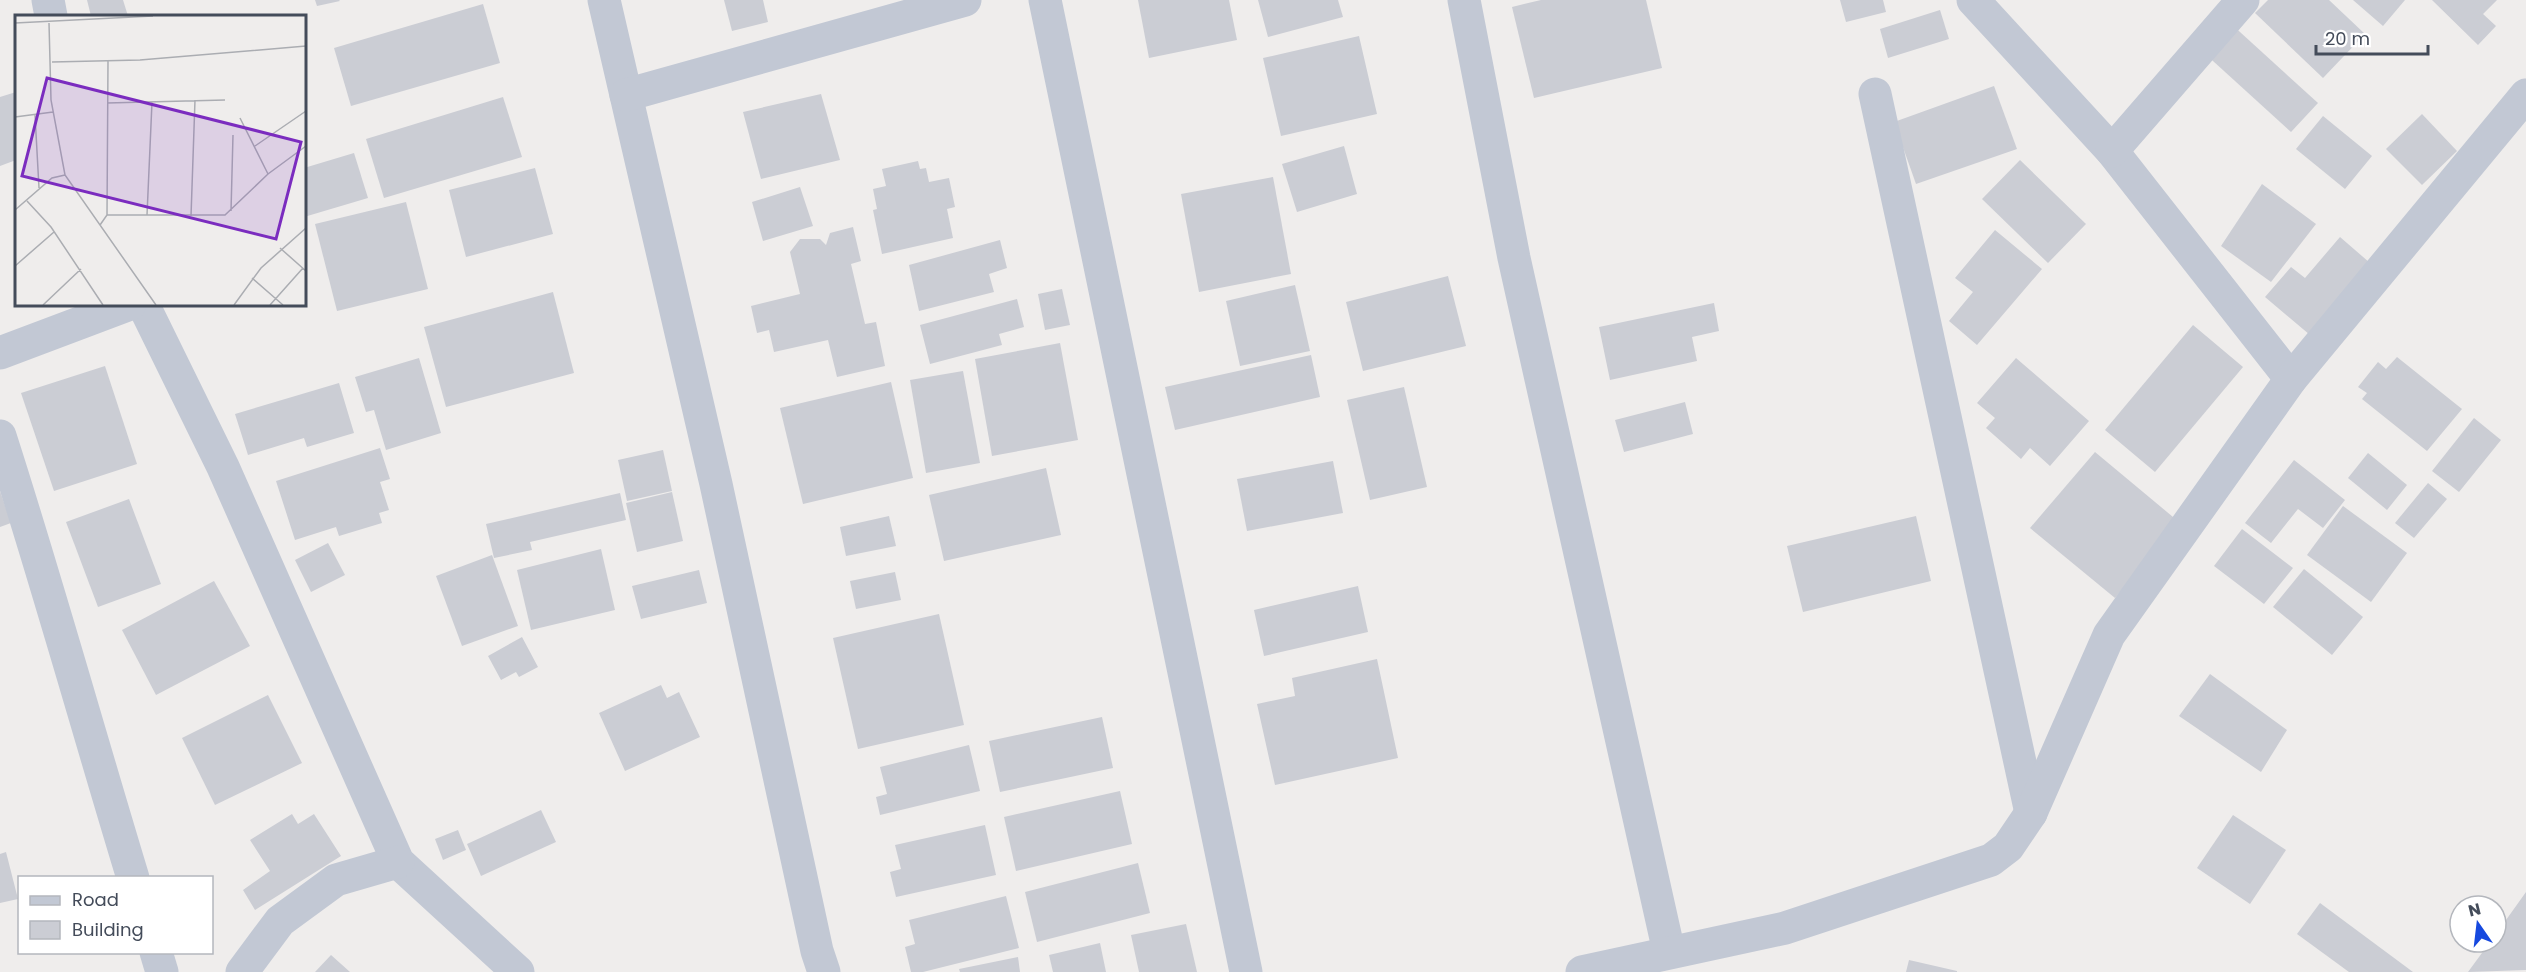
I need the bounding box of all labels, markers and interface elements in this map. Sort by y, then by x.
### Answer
inset map [15,15,306,306]
scale bar [2316,18,2428,56]
text: 20 m [2325,26,2370,51]
legend [18,876,213,954]
text: Road [72,887,119,912]
north arrow [2448,894,2508,954]
text: N [2466,897,2483,923]
text: Building [72,917,144,942]

